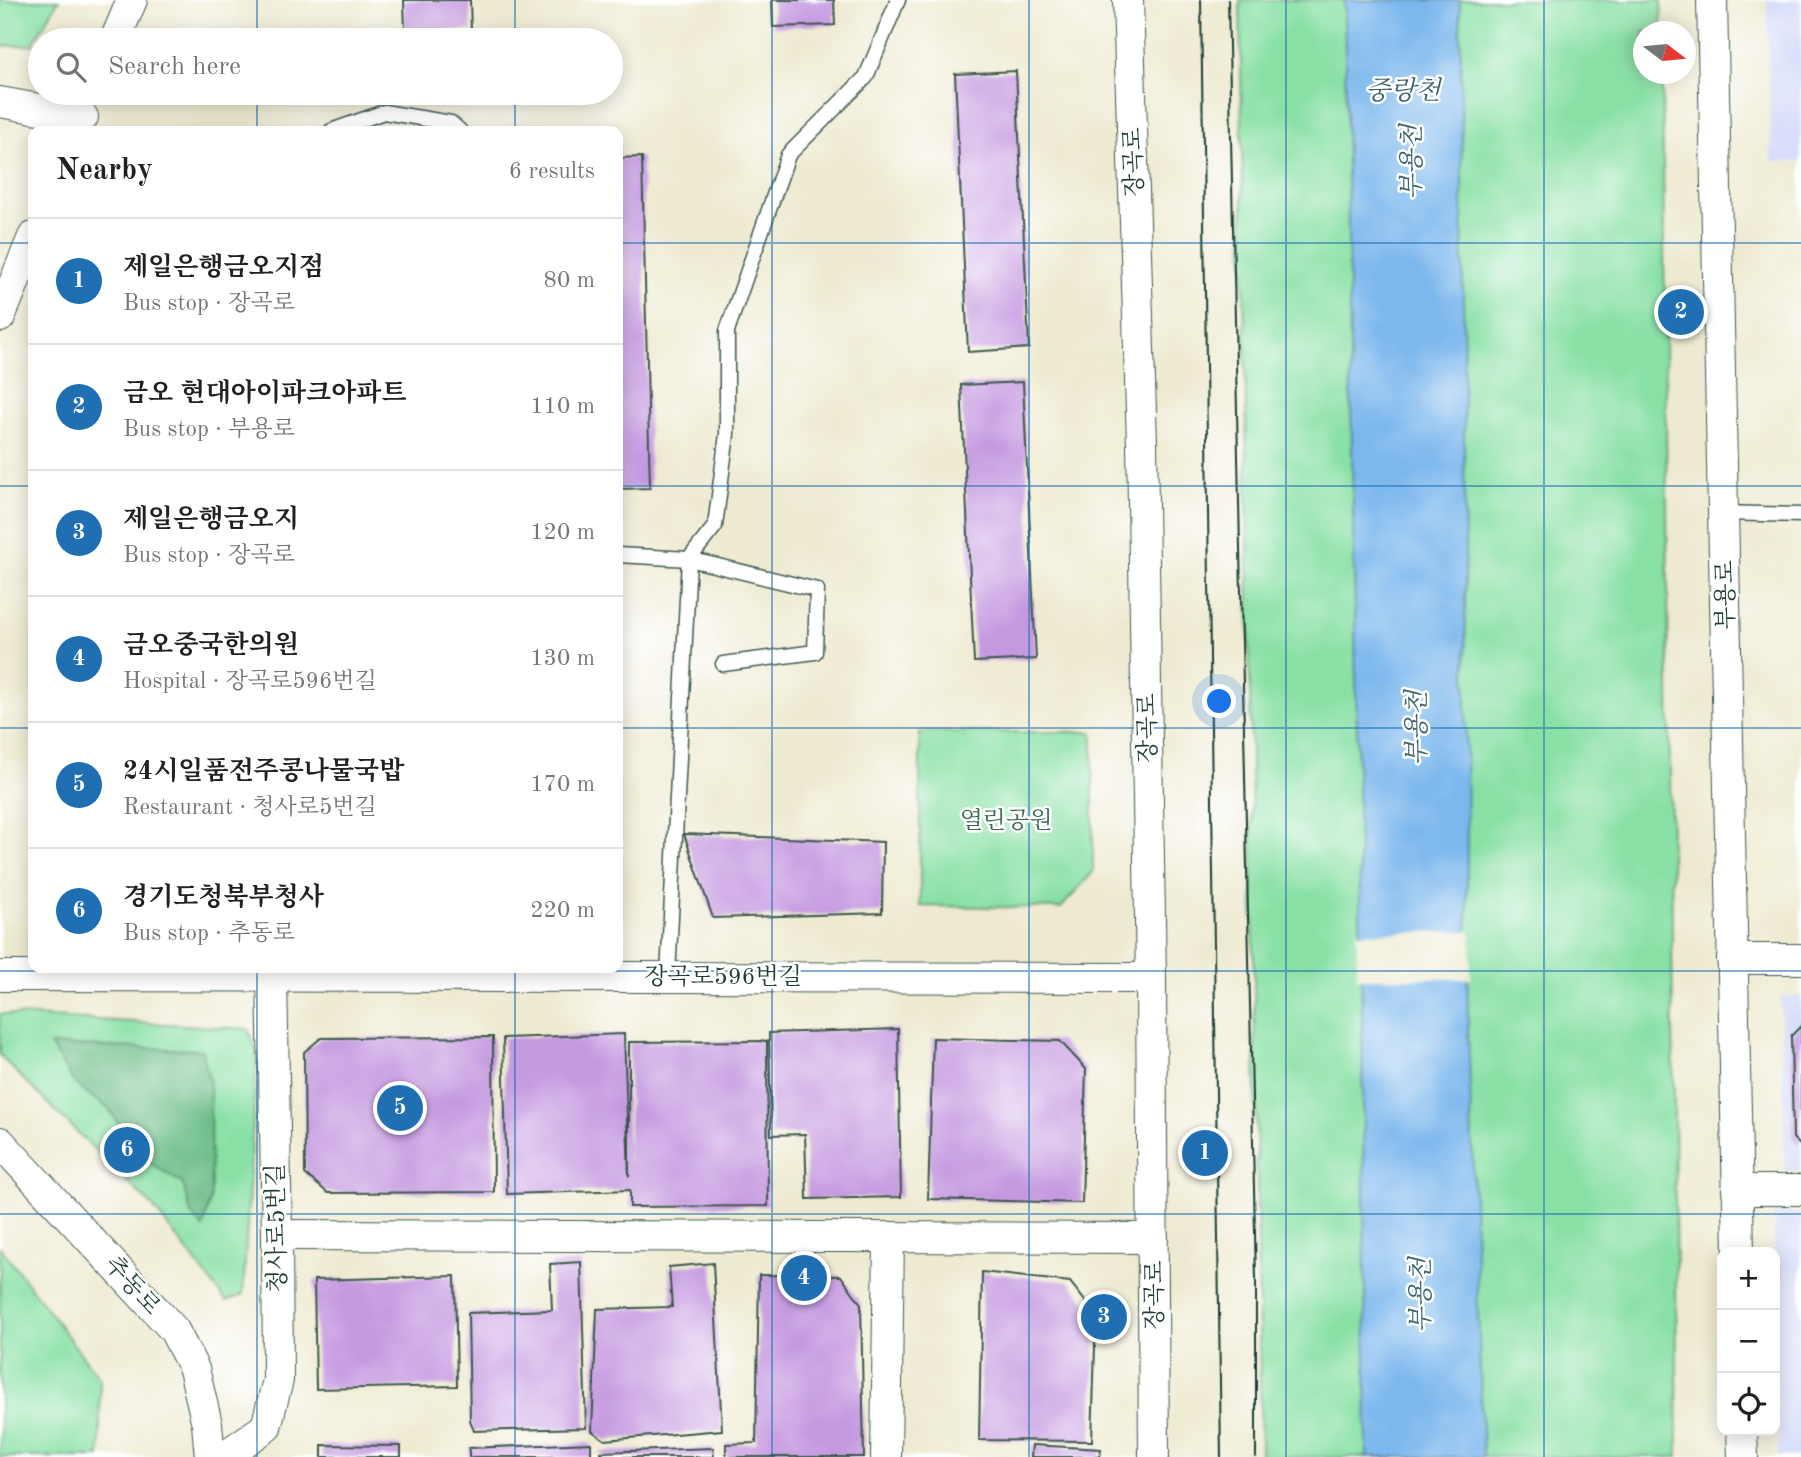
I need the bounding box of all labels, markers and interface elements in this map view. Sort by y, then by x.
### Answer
north arrow [1633,21,1696,84]
search box [28,28,623,105]
icon: search [52,48,90,86]
text: Search here [108,54,241,80]
water label: 중랑천 [1365,76,1443,105]
water label: 부용천 [1397,122,1426,200]
street label: 장곡로 [1120,127,1148,197]
text: Nearby [56,156,153,186]
text: 6 results [509,160,595,183]
text: 제일은행금오지점 [123,255,324,281]
text: 1 [72,269,86,292]
text: 80 m [544,269,595,292]
pin: 2 [1658,286,1704,338]
text: Bus stop · 장곡로 [123,292,295,315]
text: 금오 현대아이파크아파트 [123,381,407,407]
text: 2 [72,395,86,418]
text: 110 m [530,395,595,418]
text: Bus stop · 부용로 [123,418,295,441]
text: 제일은행금오지 [123,507,299,533]
text: 3 [72,521,86,544]
text: 120 m [530,521,595,544]
text: Bus stop · 장곡로 [123,544,295,567]
street label: 부용로 [1712,560,1740,630]
text: 금오중국한의원 [123,633,299,659]
text: 4 [72,647,86,670]
text: 130 m [530,647,595,670]
text: Hospital · 장곡로596번길 [123,670,377,693]
your location [1202,684,1236,718]
water label: 부용천 [1402,688,1431,766]
street label: 장곡로 [1134,693,1162,763]
text: 24시일품전주콩나물국밥 [123,759,404,785]
text: 5 [72,773,86,796]
text: 170 m [530,773,595,796]
text: Restaurant · 청사로5번길 [123,796,377,819]
park label: 열린공원 [960,808,1052,834]
text: 경기도청북부청사 [123,885,324,911]
text: 6 [72,899,86,922]
text: 220 m [530,899,595,922]
text: Bus stop · 추동로 [123,922,295,945]
street label: 장곡로596번길 [644,964,802,990]
pin: 5 [377,1082,423,1134]
pin: 6 [104,1124,150,1176]
pin: 1 [1182,1127,1228,1179]
street label: 청사로5번길 [263,1163,291,1293]
map controls [1717,1247,1780,1436]
button: + [1717,1247,1780,1310]
street label: 추동로 [99,1250,166,1320]
pin: 4 [781,1252,827,1304]
water label: 부용천 [1406,1255,1435,1333]
street label: 장곡로 [1142,1260,1168,1330]
pin: 3 [1081,1291,1127,1343]
button: − [1717,1310,1780,1373]
button: locate [1717,1373,1780,1436]

